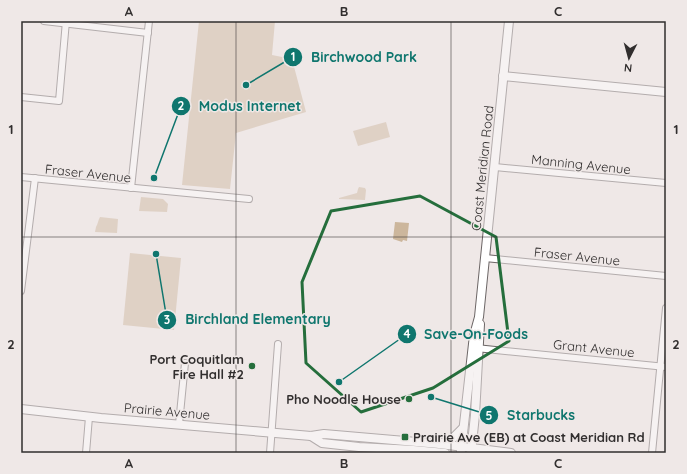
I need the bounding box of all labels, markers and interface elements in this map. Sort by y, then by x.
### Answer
text: A [125,3,134,19]
text: B [340,3,348,19]
text: C [554,3,562,19]
north arrow [609,38,649,78]
callout: Birchwood Park [283,44,425,70]
text: Birchwood Park [311,48,417,66]
text: 1 [291,49,295,64]
text: N [623,61,633,75]
callout: Modus Internet [171,93,310,119]
text: Modus Internet [199,97,302,115]
text: 2 [178,98,185,113]
street label: Coast Meridian Road [467,105,497,231]
text: 1 [8,121,14,137]
text: 1 [673,121,679,137]
street label: Manning Avenue [530,151,632,177]
street label: Fraser Avenue [44,161,132,185]
street label: Fraser Avenue [533,244,621,268]
callout: Birchland Elementary [157,307,339,333]
text: Birchland Elementary [185,310,331,328]
text: 3 [164,312,170,327]
callout: Save-On-Foods [397,321,536,347]
text: Save-On-Foods [424,325,528,343]
text: 4 [403,326,411,341]
text: 2 [7,336,15,352]
street label: Grant Avenue [553,336,635,360]
text: 2 [672,336,680,352]
place label: Port Coquitlam Fire Hall #2 [149,351,244,382]
marker: Port Coquitlam Fire Hall #2 [247,361,257,371]
place label: Pho Noodle House [286,391,401,407]
marker: Pho Noodle House [404,394,414,404]
street label: Prairie Avenue [123,399,211,423]
callout: Starbucks [479,402,582,428]
text: Starbucks [507,406,575,424]
text: 5 [486,408,493,423]
place label: Prairie Ave (EB) at Coast Meridian Rd [413,429,645,445]
marker: Prairie Ave (EB) at Coast Meridian Rd [400,432,410,442]
text: A [125,455,134,471]
text: B [340,455,348,471]
text: C [554,455,562,471]

